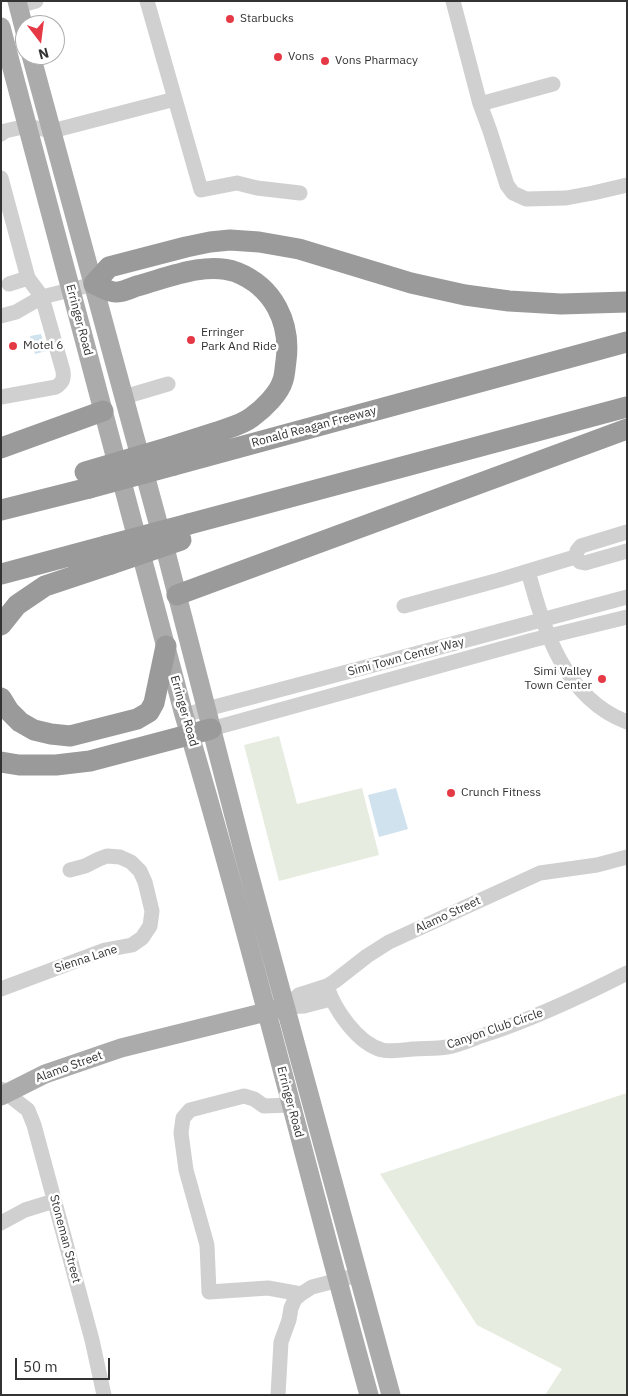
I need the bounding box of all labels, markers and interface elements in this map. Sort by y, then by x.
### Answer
place label: Starbucks [240,12,294,26]
marker: Starbucks [224,13,236,25]
north arrow [15,15,65,65]
text: N [36,44,51,64]
place label: Vons [288,50,314,64]
marker: Vons [272,51,284,63]
place label: Vons Pharmacy [335,54,418,68]
marker: Vons Pharmacy [319,55,331,67]
street label: Erringer Road [63,283,95,357]
place label: Erringer Park And Ride [201,326,277,354]
marker: Erringer Park And Ride [185,334,197,346]
place label: Motel 6 [23,339,64,353]
marker: Motel 6 [7,340,19,352]
street label: Ronald Reagan Freeway [250,403,378,451]
street label: Simi Town Center Way [346,635,466,679]
place label: Simi Valley Town Center [524,665,592,693]
marker: Simi Valley Town Center [596,673,608,685]
street label: Erringer Road [167,674,201,748]
place label: Crunch Fitness [461,786,541,800]
marker: Crunch Fitness [445,787,457,799]
street label: Alamo Street [413,894,483,936]
street label: Sienna Lane [53,942,119,976]
street label: Canyon Club Circle [445,1006,545,1052]
street label: Alamo Street [34,1048,104,1086]
street label: Erringer Road [274,1065,306,1139]
street label: Stoneman Street [46,1193,84,1285]
scale bar [18,1348,112,1380]
text: 50 m [23,1357,58,1376]

